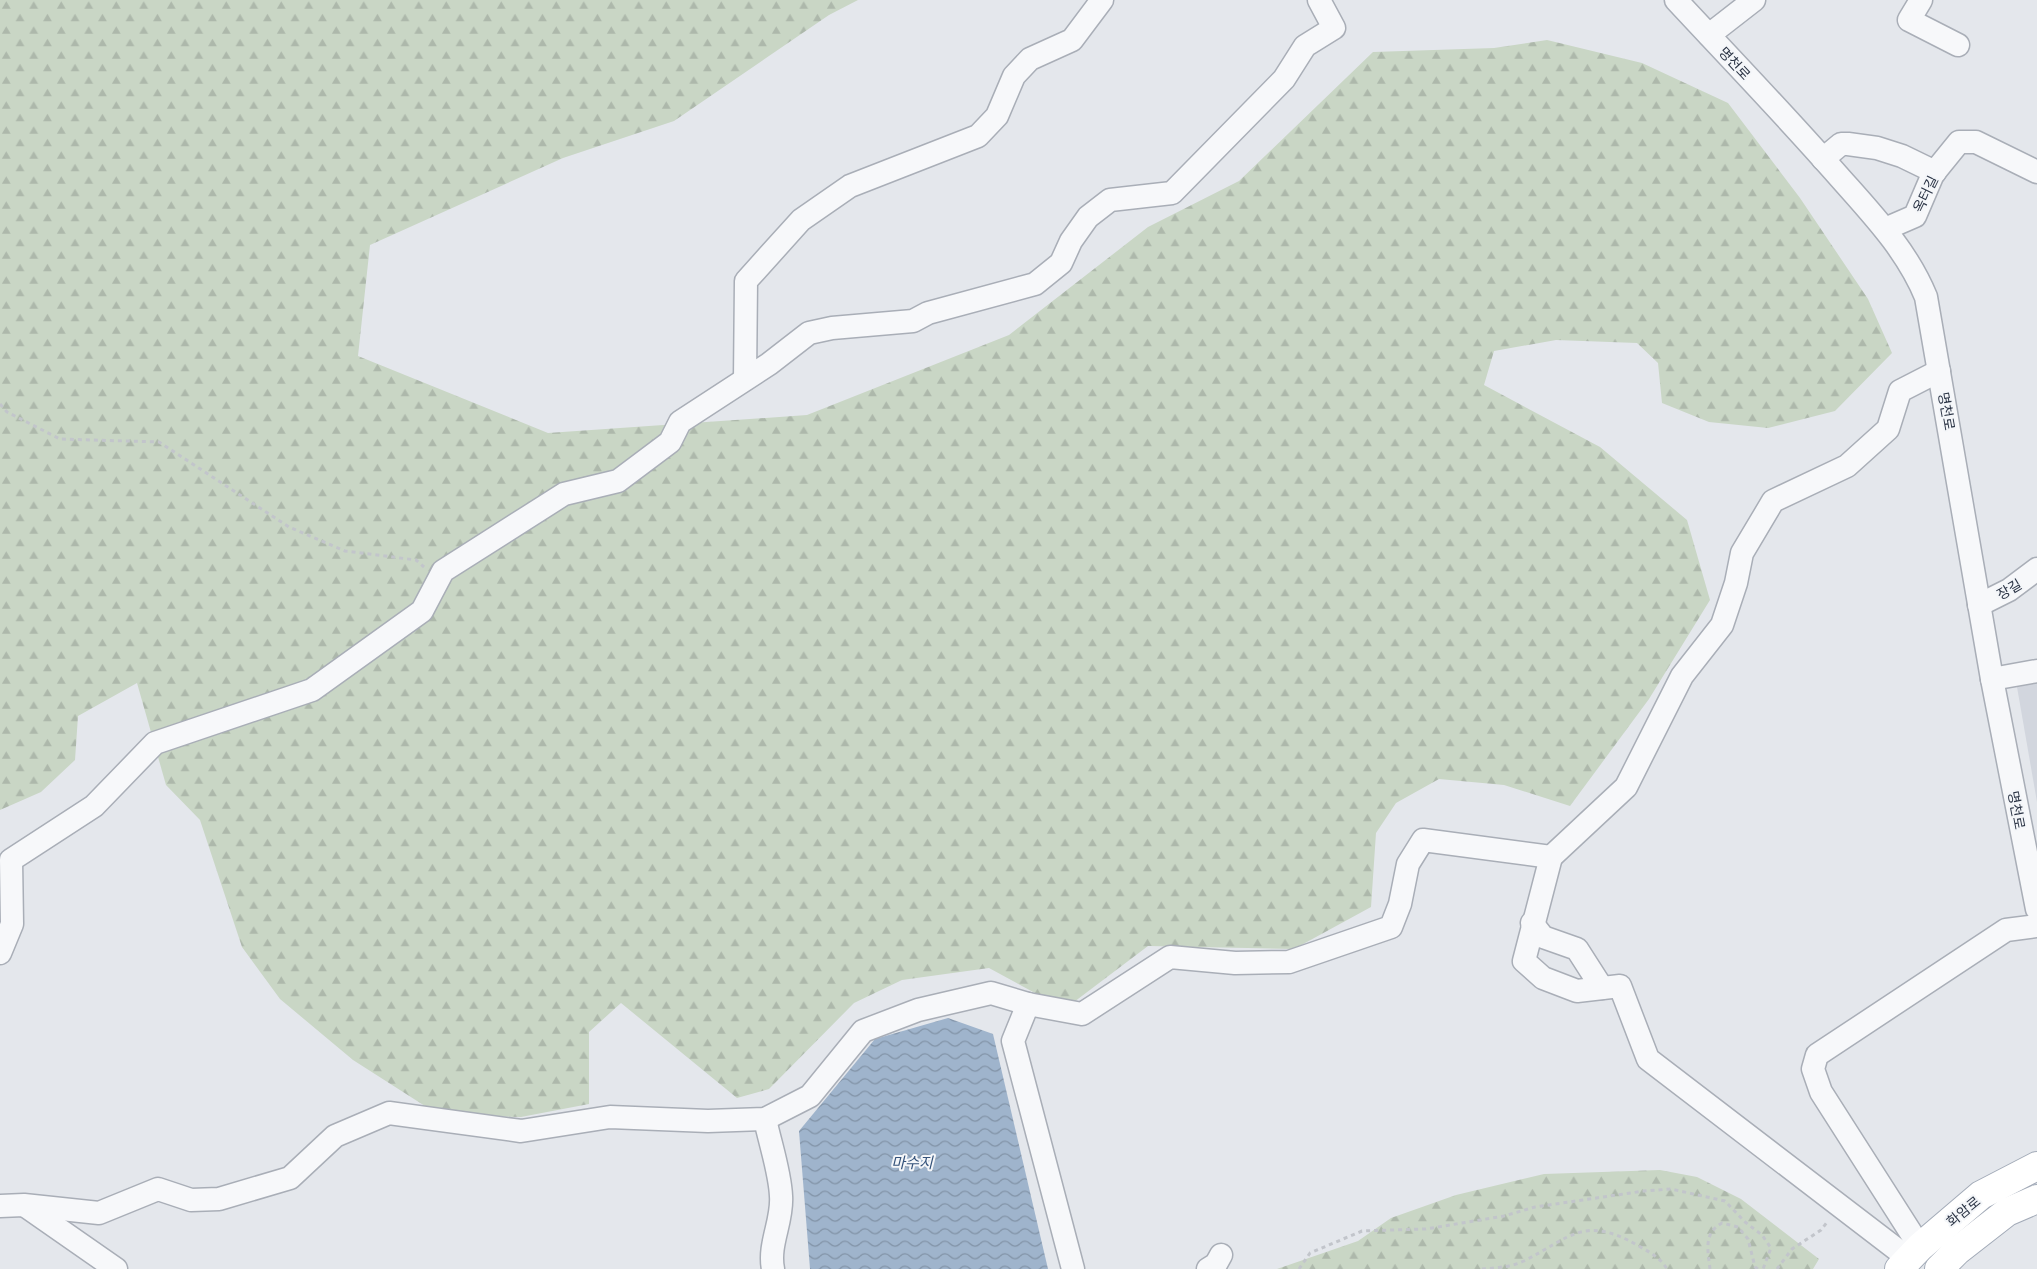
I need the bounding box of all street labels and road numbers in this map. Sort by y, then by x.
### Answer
street label: 명천로 [1716,43,1754,83]
street label: 옥터길 [1909,173,1941,215]
street label: 명천로 [1935,390,1959,432]
street label: 장길 [1994,575,2024,603]
street label: 명천로 [2005,789,2029,831]
street label: 화암로 [1943,1192,1983,1230]

